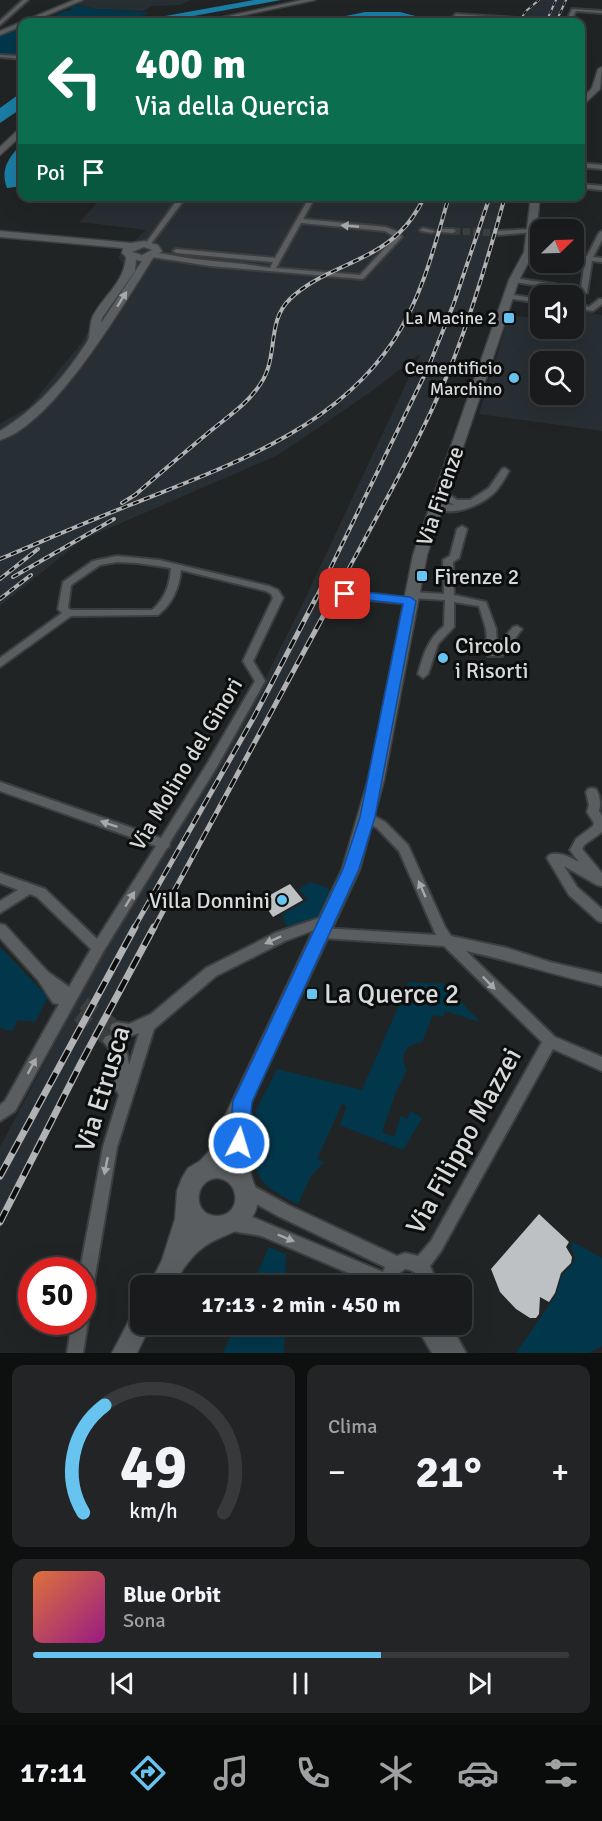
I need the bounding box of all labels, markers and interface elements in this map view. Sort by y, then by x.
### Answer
text: 400 m [135,39,246,90]
icon: left [36,42,114,120]
text: Via della Quercia [135,90,330,123]
icon: arrive [77,156,110,189]
text: Poi [36,159,65,186]
north arrow [530,219,584,273]
map controls [530,219,584,405]
one-way arrow [340,221,359,231]
button: sound [530,285,584,339]
one-way arrow [117,291,128,308]
place label: La Macine 2 [405,307,497,329]
marker: La Macine 2 [502,311,516,325]
button: search [530,351,584,405]
place label: Cementificio Marchino [404,357,502,400]
marker: Cementificio Marchino [507,371,521,385]
street label: Via Firenze [410,443,470,549]
place label: Firenze 2 [434,563,519,590]
pin [319,568,370,619]
marker: Firenze 2 [415,569,429,583]
icon: arrive [328,577,361,610]
place label: Circolo i Risorti [455,632,528,684]
marker: Circolo i Risorti [436,651,450,665]
street label: Via Molino del Ginori [124,673,248,855]
one-way arrow [100,819,118,829]
one-way arrow [416,880,426,898]
place label: Villa Donnini [149,887,270,914]
one-way arrow [124,891,135,907]
marker: Villa Donnini [275,893,289,907]
one-way arrow [265,936,282,945]
one-way arrow [481,975,495,989]
place label: La Querce 2 [324,978,459,1011]
marker: La Querce 2 [305,987,319,1001]
street label: Via Etrusca [68,1022,138,1156]
street label: Via Filippo Mazzei [399,1042,529,1240]
one-way arrow [27,1057,37,1074]
position arrow [207,1111,271,1175]
one-way arrow [101,1157,110,1176]
one-way arrow [277,1234,295,1243]
speed limit sign: 50 [18,1257,96,1335]
text: 17:13 · 2 min · 450 m [201,1291,401,1318]
text: Clima [328,1414,377,1439]
text: 49 [120,1428,187,1505]
text: 21° [415,1445,482,1500]
text: − [328,1452,346,1493]
text: + [551,1452,569,1493]
text: km/h [129,1498,178,1524]
text: Blue Orbit [123,1581,221,1608]
text: Sona [123,1608,166,1633]
icon: previous [106,1667,139,1700]
icon: pause [284,1667,317,1700]
icon: next [463,1667,496,1700]
icon: directions [127,1752,169,1794]
icon: music [210,1752,252,1794]
icon: phone [292,1752,334,1794]
icon: climate [375,1752,417,1794]
icon: car [457,1752,499,1794]
icon: filters [540,1752,582,1794]
text: 17:11 [20,1757,87,1790]

